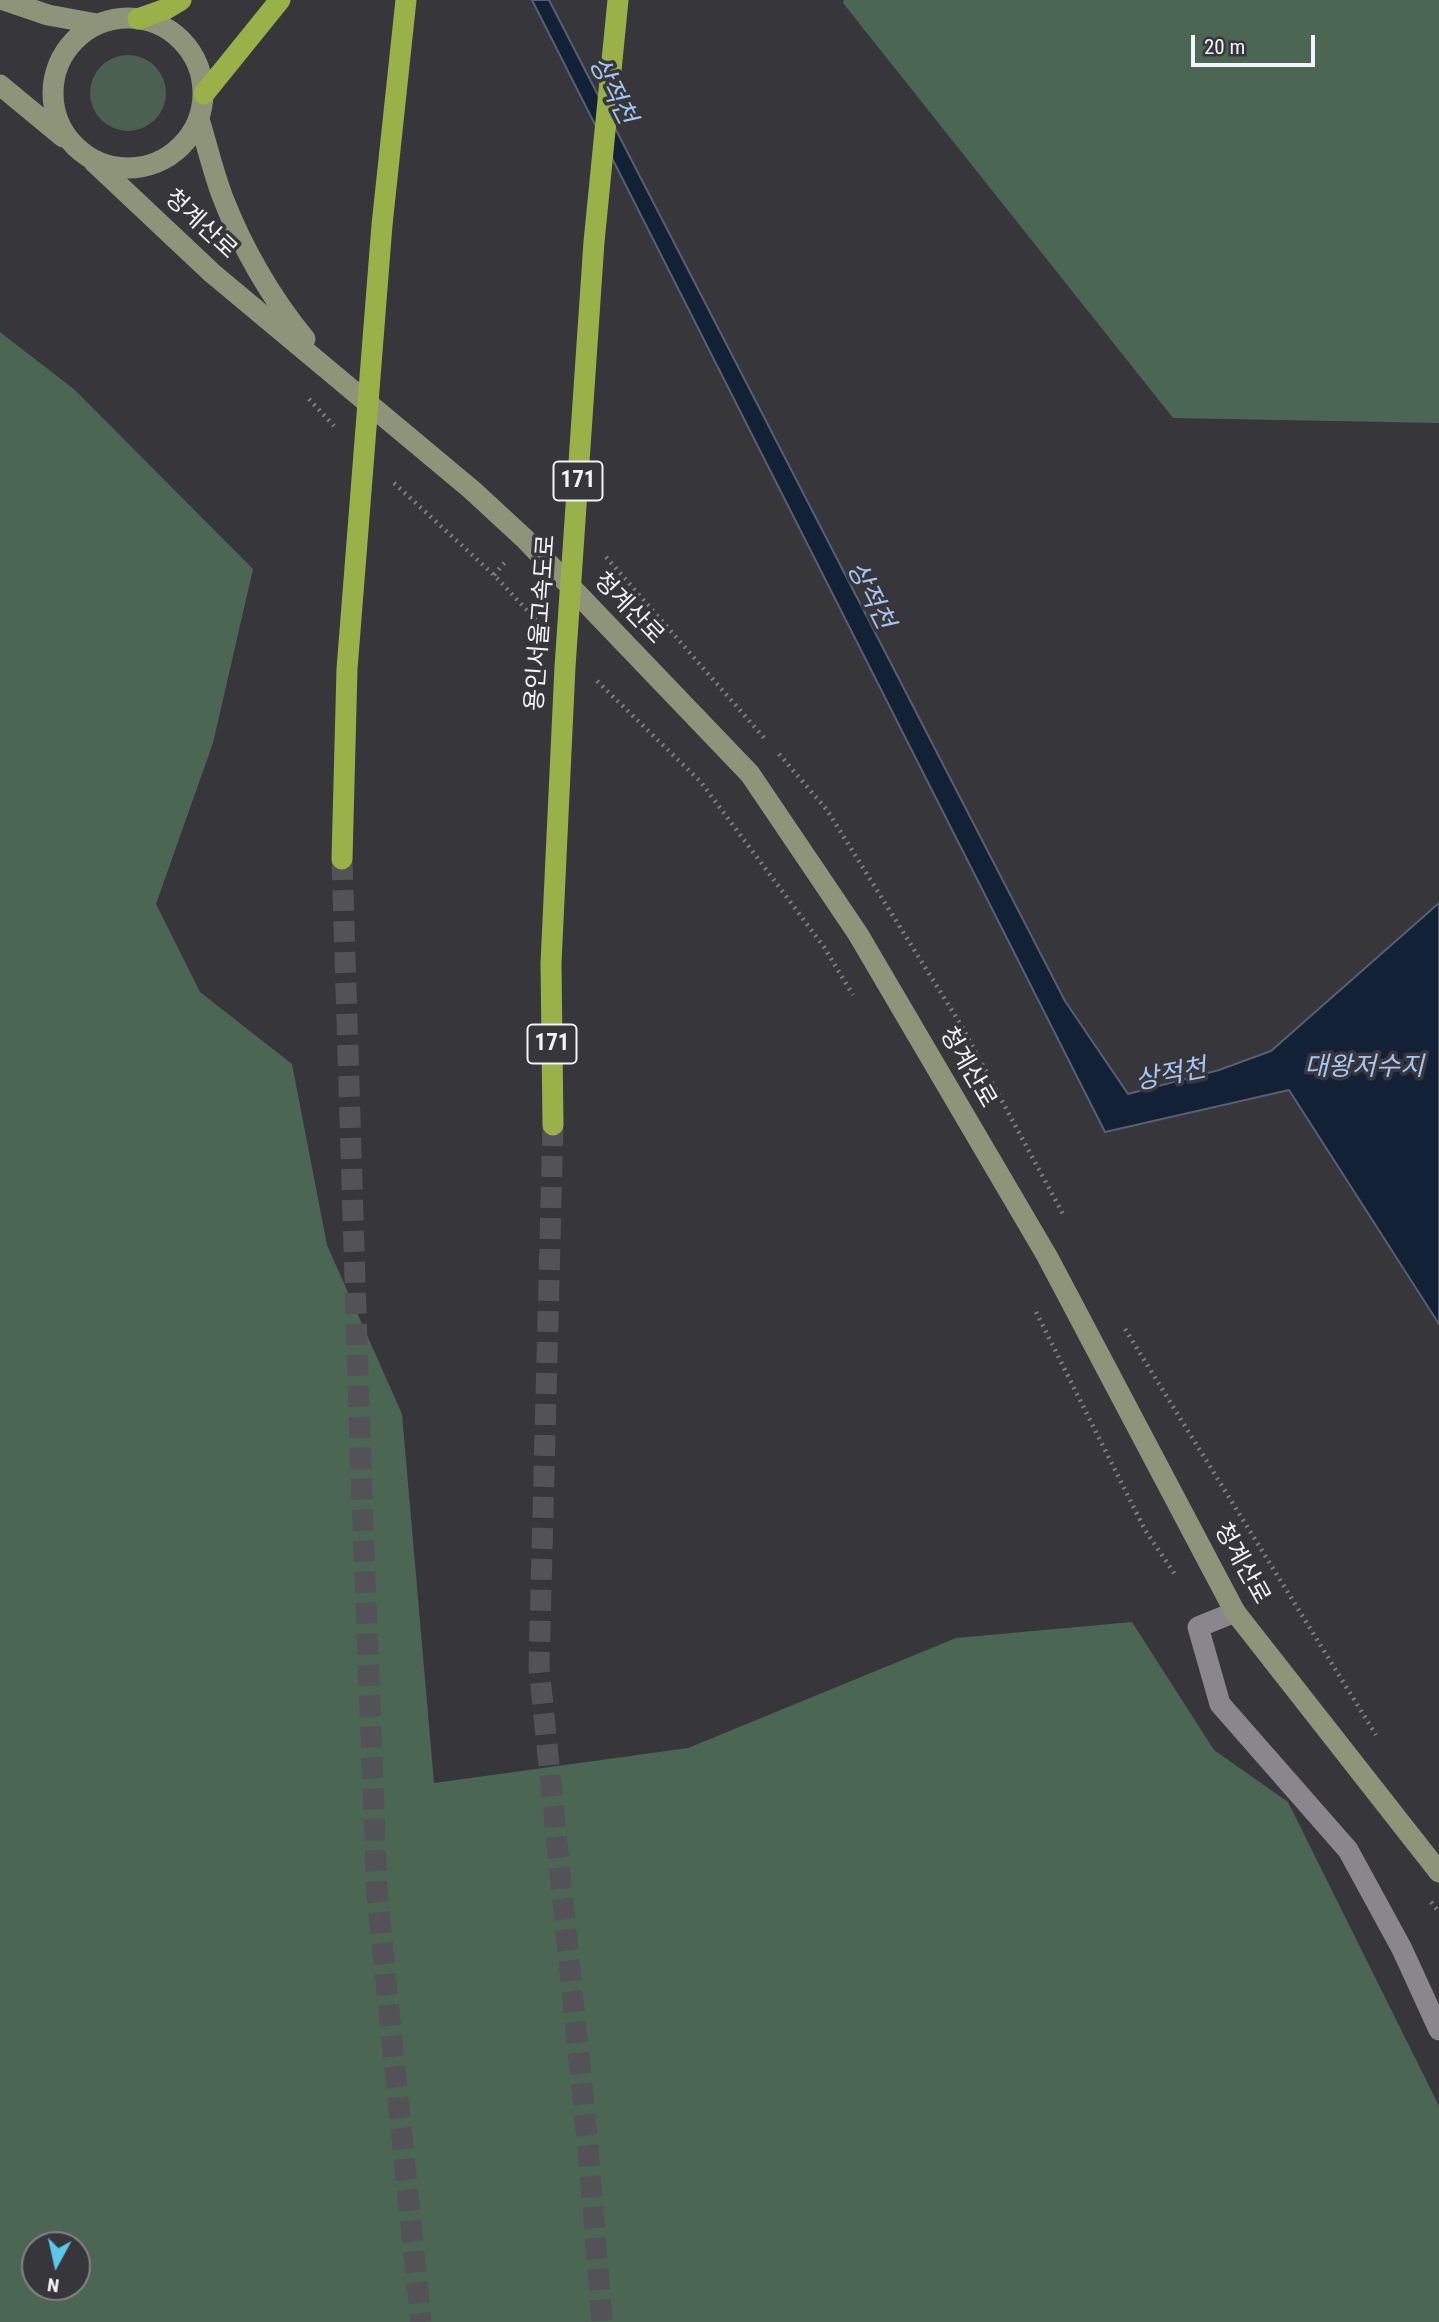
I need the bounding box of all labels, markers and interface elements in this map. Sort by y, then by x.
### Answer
scale bar [1194,21,1318,65]
text: 20 m [1204,35,1245,59]
water label: 상적천 [581,52,641,130]
street label: 청계산로 [158,184,242,266]
road number: 171 [554,461,602,500]
street label: 용인서울고속도로 [521,534,563,712]
water label: 상적천 [839,557,899,635]
street label: 청계산로 [587,567,669,651]
street label: 청계산로 [932,1023,1002,1113]
road number: 171 [528,1024,576,1064]
water label: 대왕저수지 [1304,1052,1424,1084]
water label: 상적천 [1133,1054,1209,1098]
street label: 청계산로 [1207,1518,1275,1610]
north arrow [21,2231,91,2301]
text: N [46,2273,61,2298]

